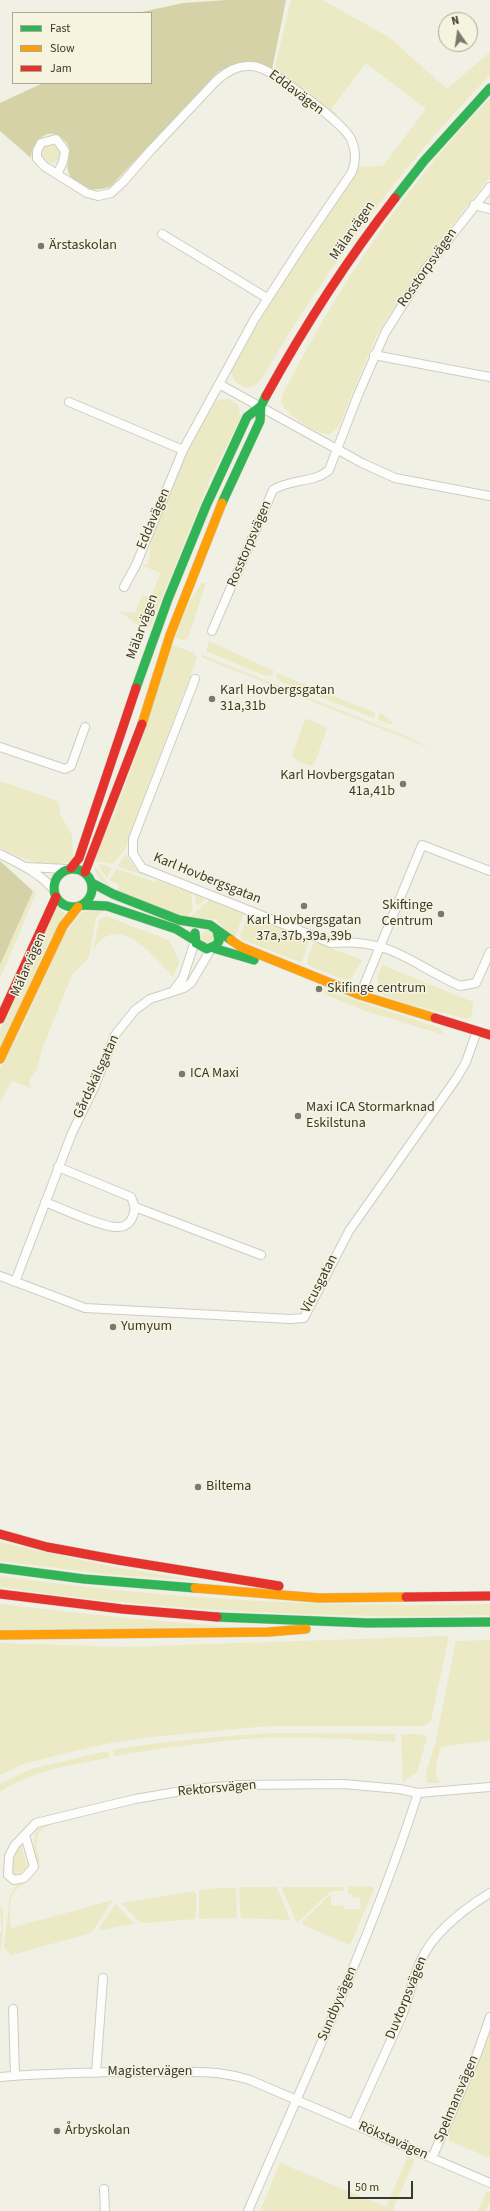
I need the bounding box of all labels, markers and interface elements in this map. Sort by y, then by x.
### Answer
legend [12,12,152,84]
north arrow [438,12,478,52]
text: N [450,13,461,29]
text: Fast [50,20,70,37]
text: Slow [50,40,75,57]
text: Jam [50,60,72,77]
street label: Eddavägen [265,67,327,119]
street label: Mälarvägen [327,198,379,264]
street label: Rosstorpsvägen [395,225,461,311]
place label: Ärstaskolan [49,238,117,254]
marker: Ärstaskolan [36,241,46,251]
street label: Eddavägen [134,486,174,552]
street label: Rosstorpsvägen [224,498,276,590]
street label: Mälarvägen [124,592,162,662]
place label: Karl Hovbergsgatan 31a,31b [220,683,335,716]
marker: Karl Hovbergsgatan 31a,31b [207,694,217,704]
place label: Karl Hovbergsgatan 41a,41b [280,768,395,800]
marker: Karl Hovbergsgatan 41a,41b [398,779,408,789]
street label: Karl Hovbergsgatan [151,850,263,908]
place label: Skiftinge Centrum [382,898,433,930]
marker: Karl Hovbergsgatan 37a,37b,39a,39b [299,901,309,911]
marker: Skiftinge Centrum [436,909,446,919]
place label: Karl Hovbergsgatan 37a,37b,39a,39b [247,913,361,946]
street label: Mälarvägen [8,931,50,999]
place label: Skifinge centrum [327,981,426,997]
marker: Skifinge centrum [314,984,324,994]
street label: Gårdskälsgatan [70,1033,124,1121]
place label: ICA Maxi [190,1066,239,1082]
marker: ICA Maxi [177,1069,187,1079]
place label: Maxi ICA Stormarknad Eskilstuna [306,1100,435,1132]
marker: Maxi ICA Stormarknad Eskilstuna [293,1111,303,1121]
street label: Vicusgatan [298,1252,342,1316]
place label: Yumyum [121,1319,172,1335]
marker: Yumyum [108,1322,118,1332]
place label: Biltema [206,1479,251,1495]
marker: Biltema [193,1482,203,1492]
street label: Rektorsvägen [177,1777,257,1801]
street label: Duvtorpsvägen [383,1954,431,2042]
street label: Sundbyvägen [315,1964,361,2044]
street label: Spelmansvägen [431,2053,483,2145]
street label: Magistervägen [108,2064,192,2080]
street label: Rökstavägen [356,2118,430,2164]
place label: Årbyskolan [65,2123,130,2139]
marker: Årbyskolan [52,2126,62,2136]
scale bar [350,2173,415,2199]
text: 50 m [355,2179,379,2196]

